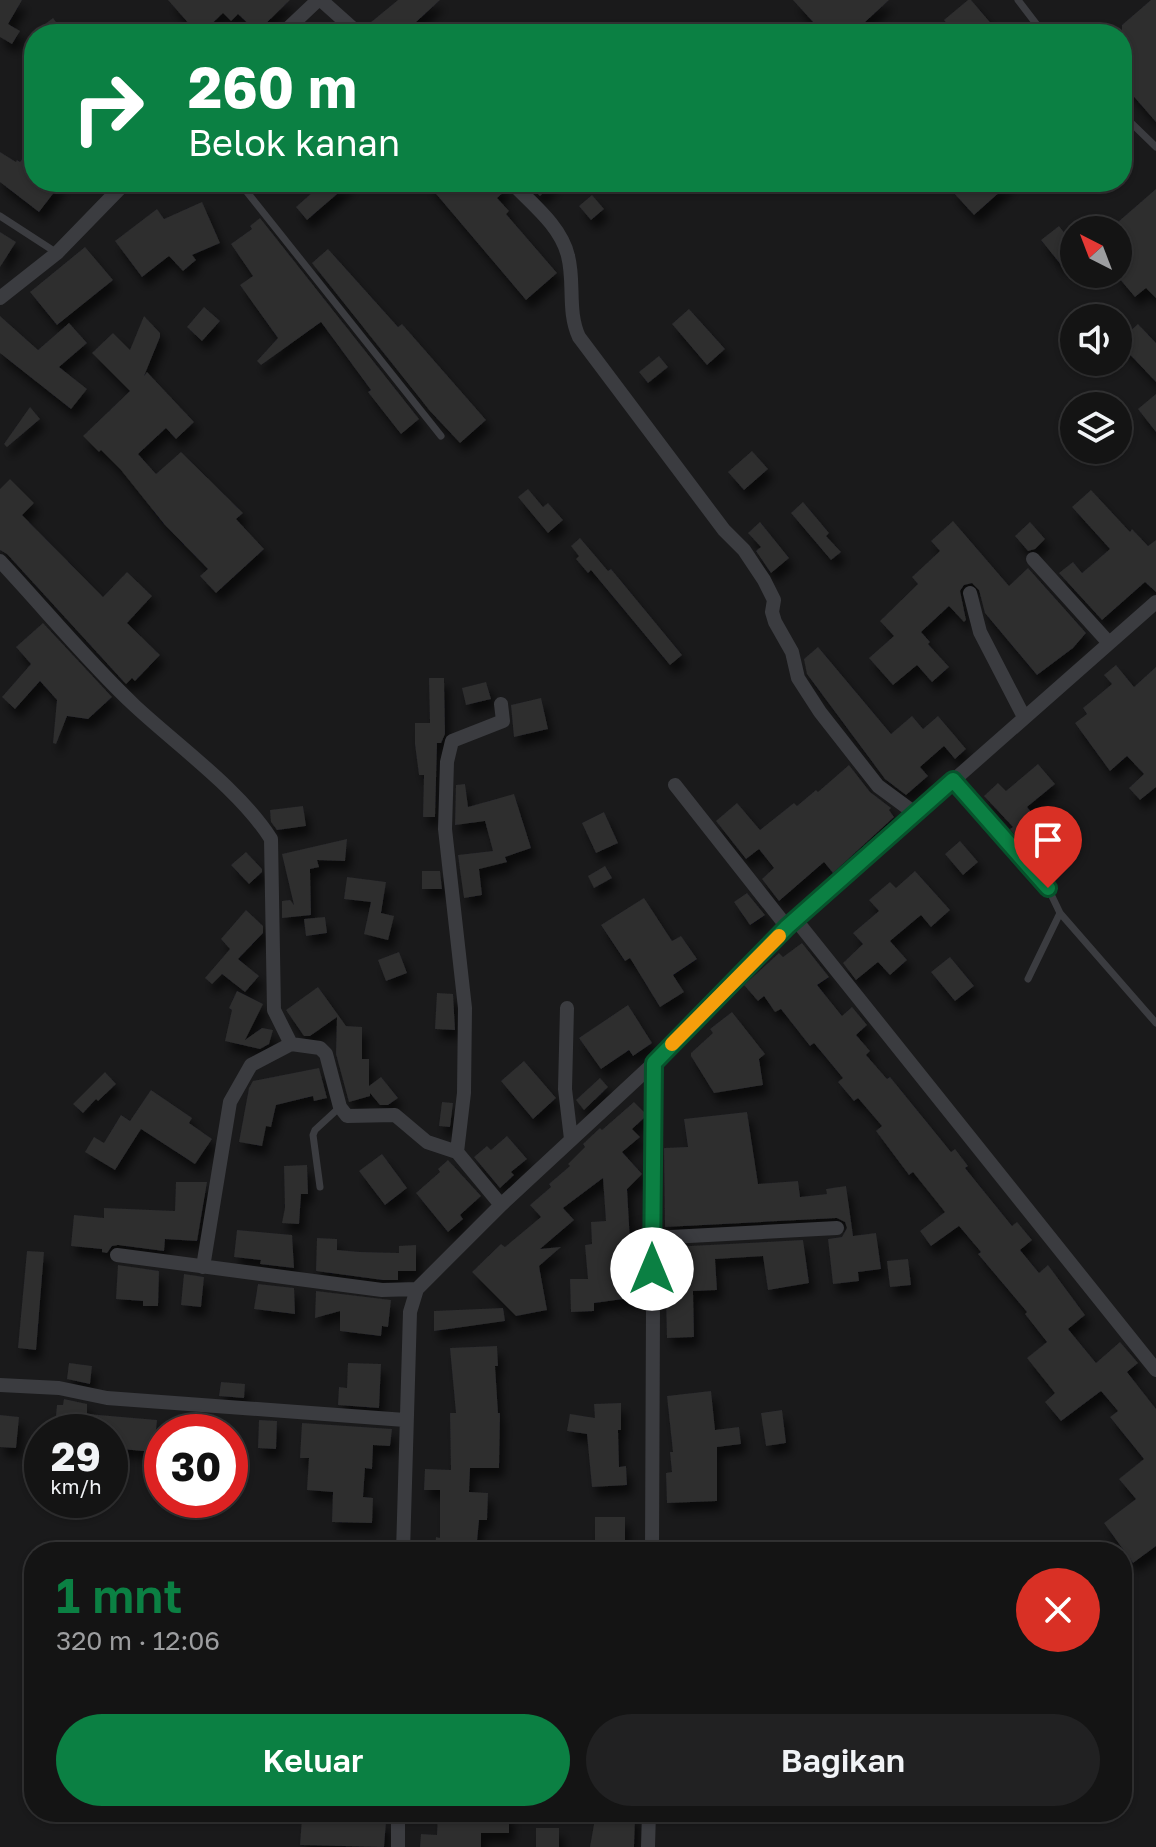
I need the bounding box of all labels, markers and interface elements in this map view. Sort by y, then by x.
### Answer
text: 260 m [188,53,357,120]
icon: right [56,56,160,160]
text: Belok kanan [188,121,400,164]
north arrow [1060,216,1132,288]
map controls [1060,216,1132,464]
button: sound [1060,304,1132,376]
button: layers [1060,392,1132,464]
pin [1014,806,1082,888]
icon: arrive [1026,818,1070,862]
position arrow [610,1227,694,1311]
speed limit sign: 30 [144,1414,248,1518]
text: 29 [51,1432,101,1480]
text: km/h [51,1474,101,1498]
text: 1 mnt [56,1566,182,1624]
button: close [1016,1568,1100,1652]
text: 320 m · 12:06 [56,1625,220,1656]
button: Keluar [56,1714,570,1806]
button: Bagikan [586,1714,1100,1806]

